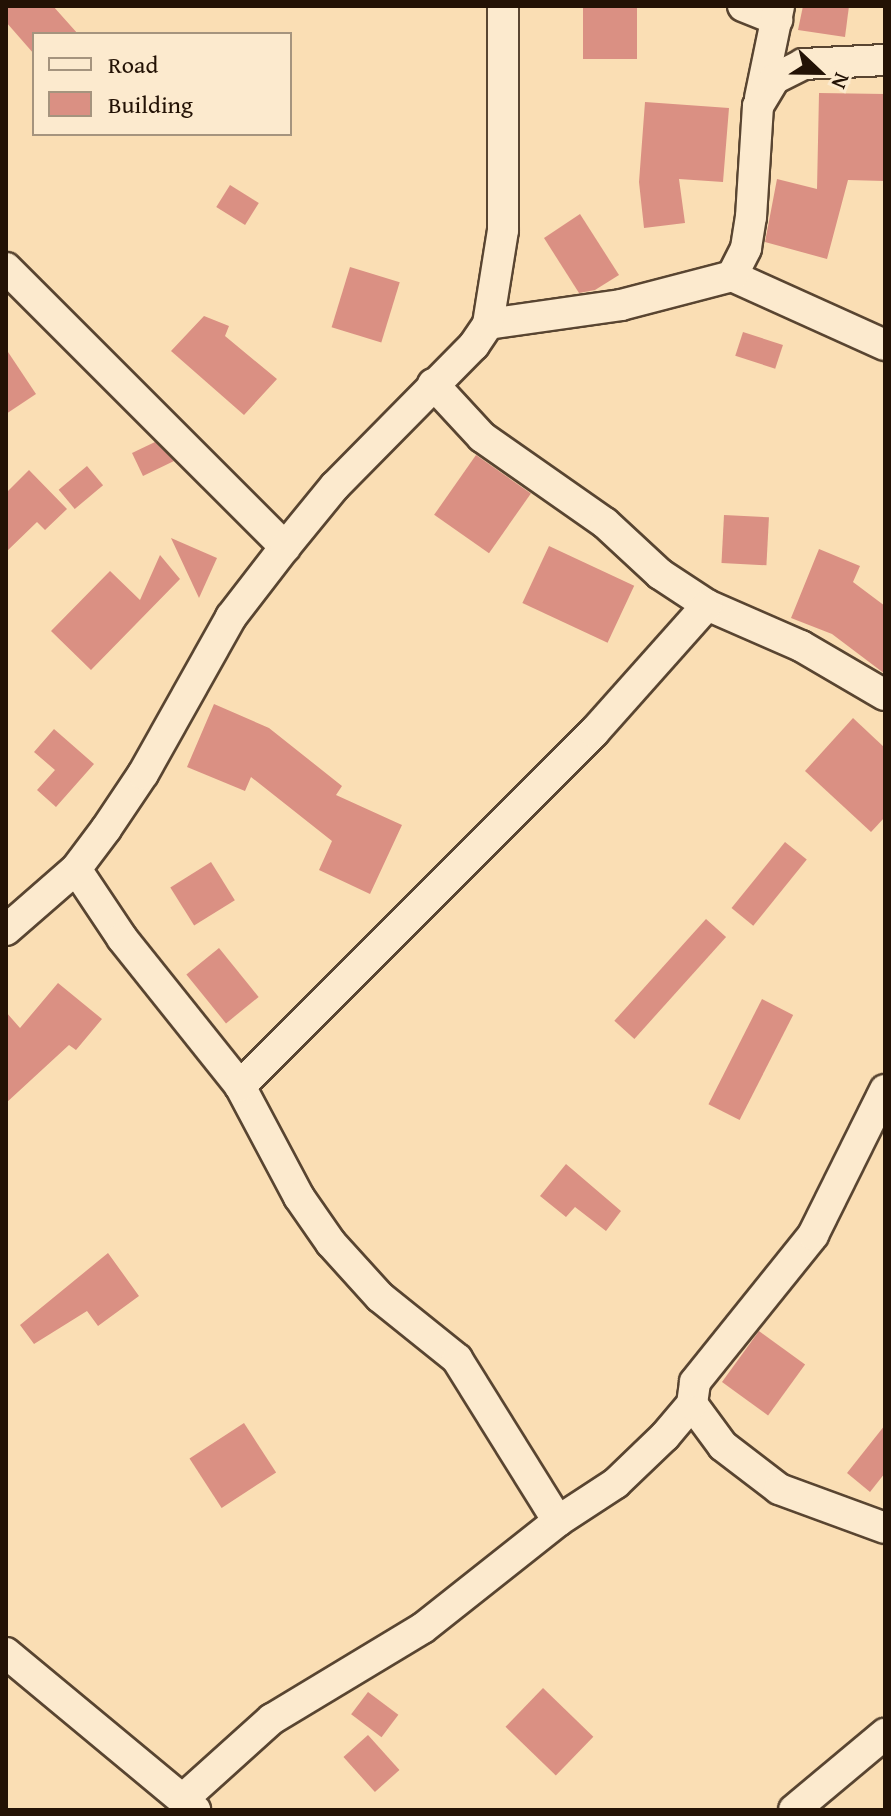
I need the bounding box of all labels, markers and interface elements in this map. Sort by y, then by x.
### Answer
legend [32,32,292,136]
north arrow [779,32,859,112]
text: Road [108,47,158,82]
text: N [824,68,859,94]
text: Building [108,87,193,122]

